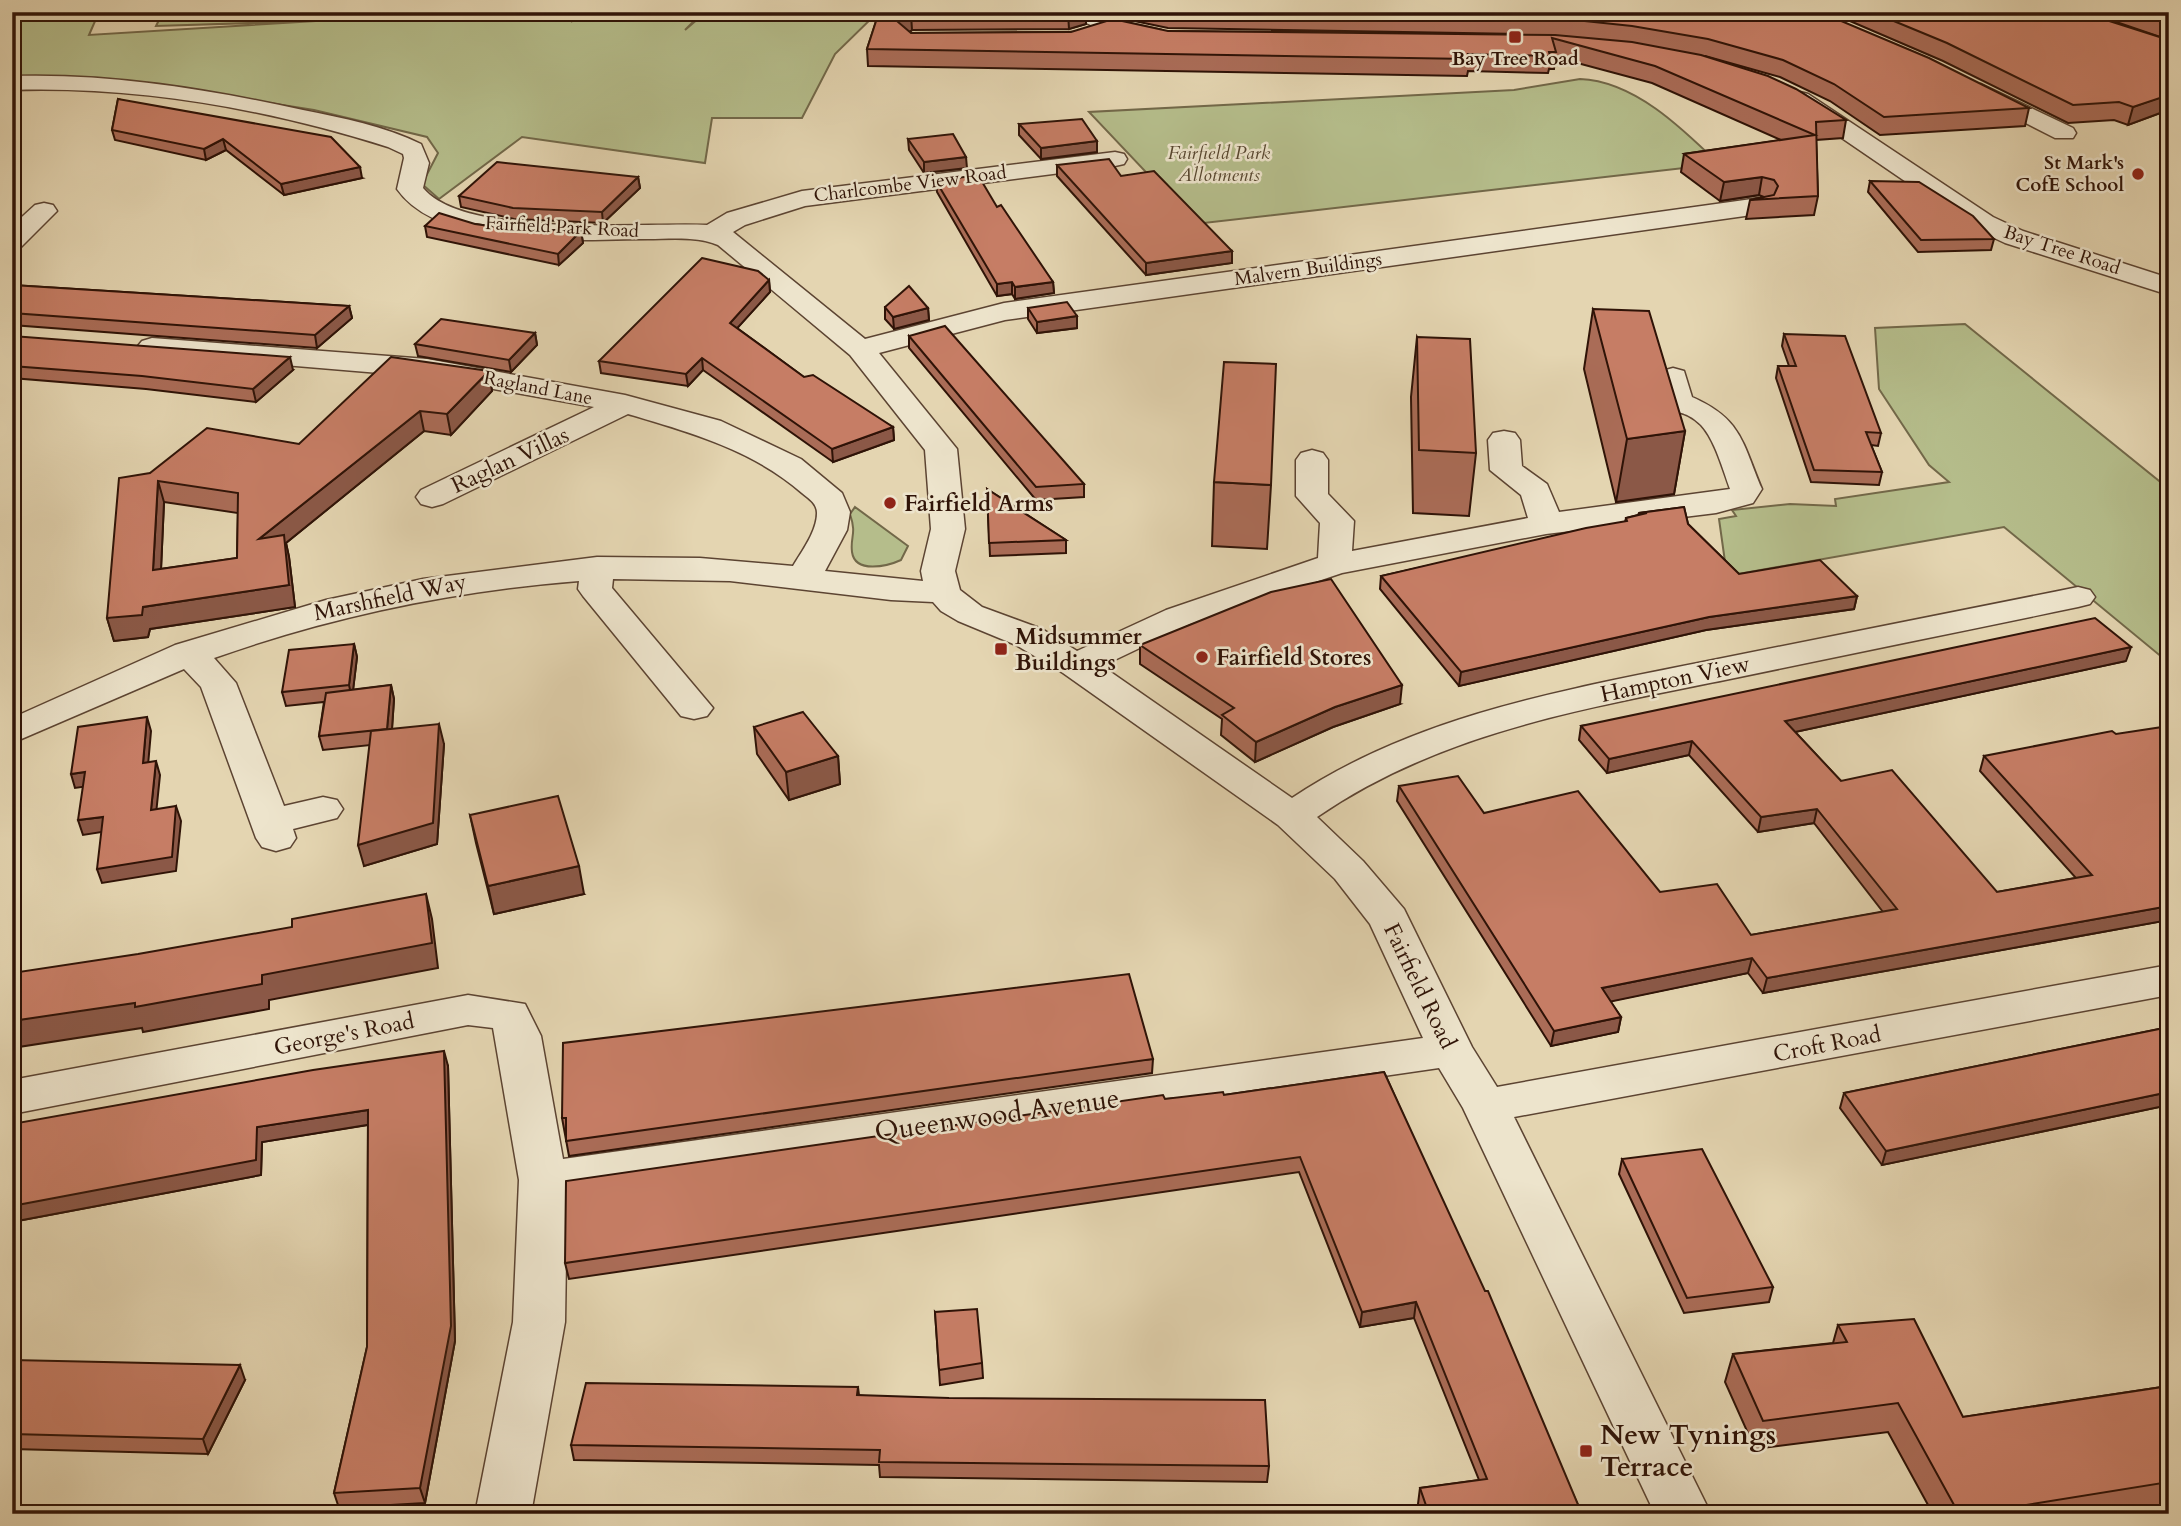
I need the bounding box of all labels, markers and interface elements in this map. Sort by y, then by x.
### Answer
marker: Bay Tree Road [1507,29,1523,45]
place label: Bay Tree Road [1451,46,1579,72]
park label: Fairfield Park Allotments [1168,140,1271,188]
place label: St Mark's CofE School [2016,150,2124,198]
street label: Charlcombe View Road [812,159,1008,209]
marker: St Mark's CofE School [2130,166,2146,182]
street label: Fairfield Park Road [484,210,640,244]
street label: Bay Tree Road [2000,219,2124,281]
street label: Malvern Buildings [1233,246,1383,292]
street label: Ragland Lane [481,365,595,411]
street label: Raglan Villas [446,419,574,501]
place label: Fairfield Arms [904,488,1054,519]
marker: Fairfield Arms [882,495,898,511]
street label: Marshfield Way [311,566,469,628]
place label: Midsummer Buildings [1015,621,1142,678]
marker: Midsummer Buildings [993,641,1009,657]
place label: Fairfield Stores [1216,642,1372,673]
street label: Hampton View [1597,648,1753,710]
marker: Fairfield Stores [1194,649,1210,665]
street label: Fairfield Road [1376,918,1464,1055]
street label: George's Road [271,1005,418,1063]
street label: Croft Road [1770,1018,1884,1070]
street label: Queenwood Avenue [872,1079,1122,1151]
place label: New Tynings Terrace [1600,1416,1776,1486]
marker: New Tynings Terrace [1578,1443,1594,1459]

